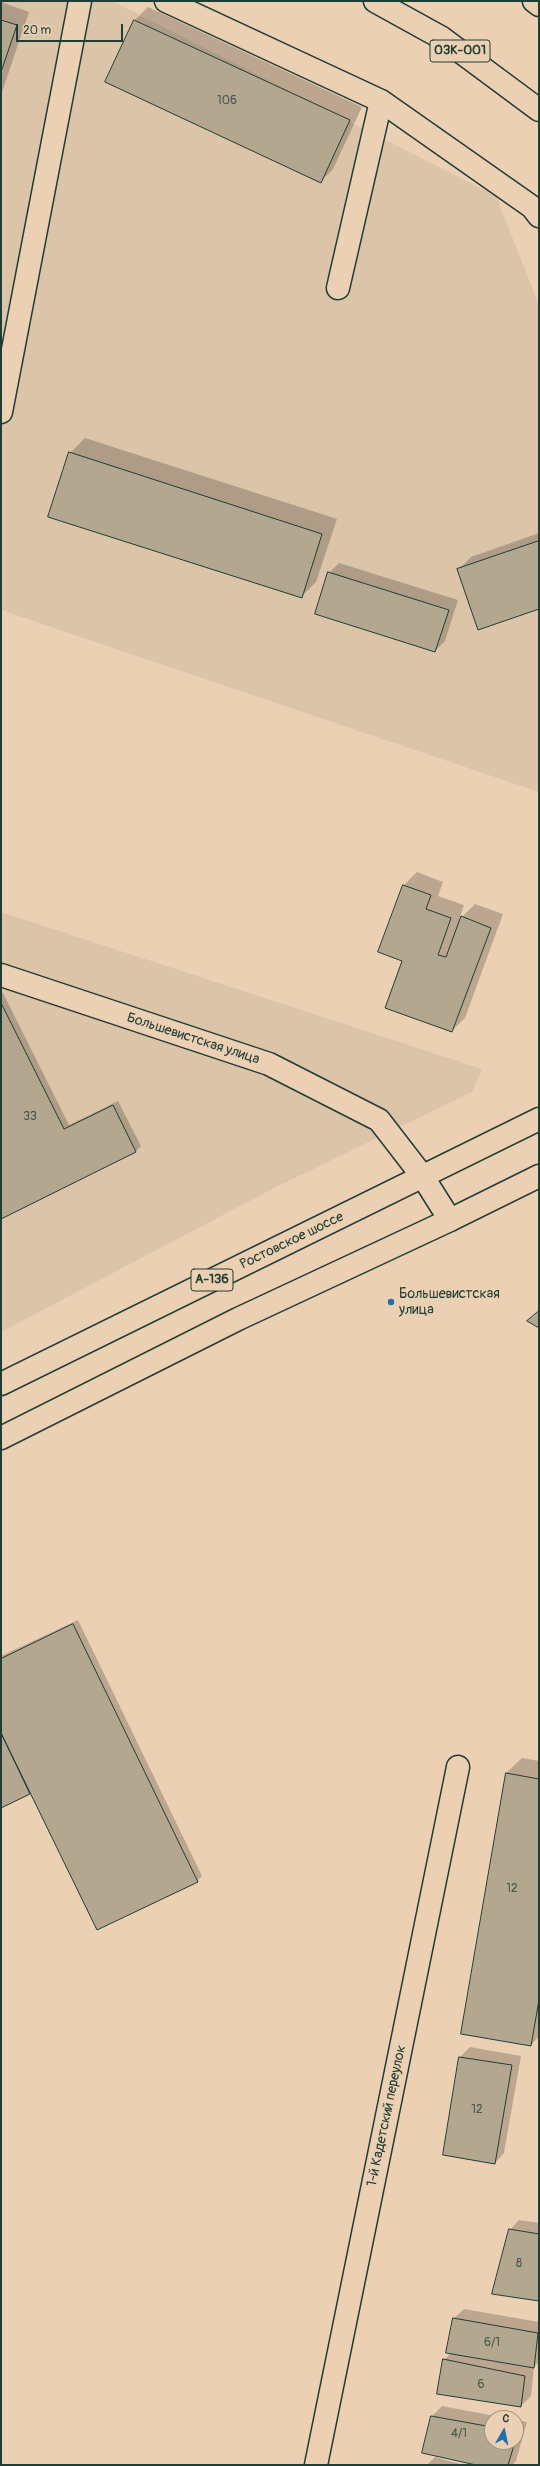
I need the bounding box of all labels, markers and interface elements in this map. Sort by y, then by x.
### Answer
scale bar [18,16,125,42]
text: 20 m [23,23,51,38]
road number: 03К-001 [430,40,490,62]
house number: 106 [217,94,237,108]
street label: Большевистская улица [124,1010,262,1068]
house number: 33 [23,1110,37,1124]
street label: Ростовское шоссе [238,1209,346,1273]
road number: А-136 [191,1269,233,1291]
place label: Большевистская улица [399,1286,500,1318]
marker: Большевистская улица [386,1297,396,1307]
house number: 12 [506,1882,518,1896]
street label: 1-й Кадетский переулок [364,2044,410,2188]
house number: 12 [471,2103,483,2117]
house number: 8 [516,2257,522,2271]
house number: 6/1 [484,2336,500,2350]
house number: 6 [478,2378,484,2392]
north arrow [484,2410,524,2450]
text: С [501,2412,510,2426]
house number: 4/1 [451,2427,467,2441]

